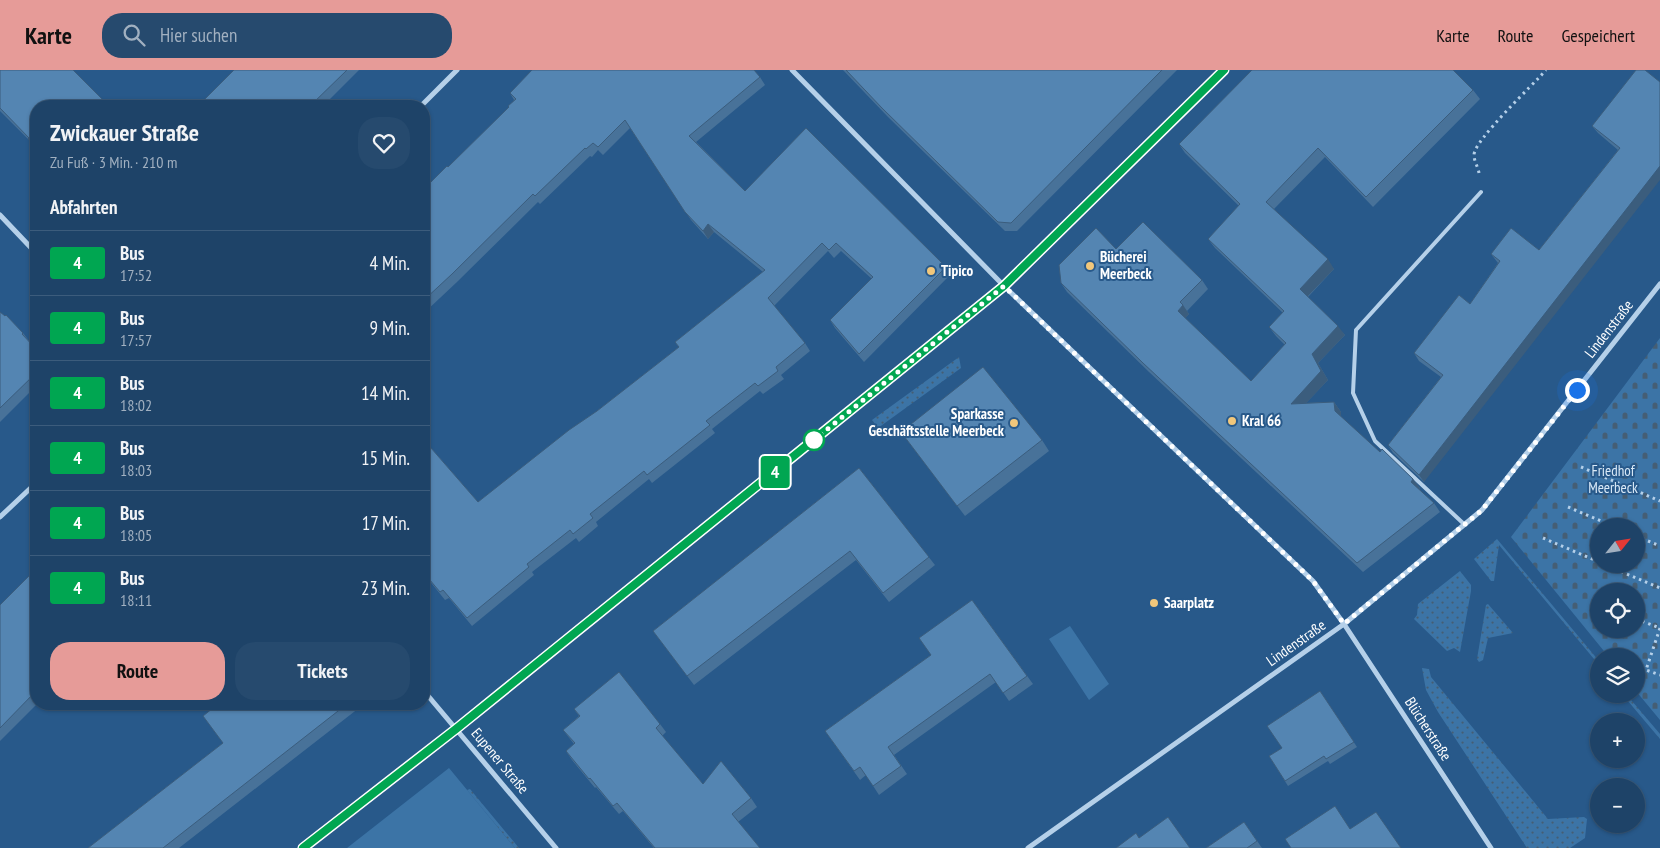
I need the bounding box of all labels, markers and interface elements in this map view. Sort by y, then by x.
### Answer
search box [102,13,452,58]
text: Karte [25,20,72,51]
icon: search [120,21,148,49]
text: Hier suchen [160,23,237,47]
text: Karte [1436,24,1470,47]
text: Route [1498,24,1533,47]
text: Gespeichert [1561,24,1635,47]
text: Zwickauer Straße [50,117,199,148]
button: heart [358,117,410,169]
text: Zu Fuß · 3 Min. · 210 m [50,152,177,172]
text: Abfahrten [50,195,117,219]
text: Bus [120,241,144,265]
place label: Bücherei Meerbeck [1100,247,1153,283]
text: 4 [73,251,82,274]
text: 4 Min. [369,251,410,275]
marker: Bücherei Meerbeck [1084,260,1096,272]
place label: Tipico [941,261,974,280]
text: 17:52 [120,265,152,285]
marker: Tipico [925,265,937,277]
street label: Lindenstraße [1580,296,1637,361]
text: Bus [120,306,144,330]
text: 4 [73,316,82,339]
text: 9 Min. [369,316,410,340]
text: 17:57 [120,330,152,350]
text: Bus [120,371,144,395]
your location [1565,378,1590,403]
text: 4 [73,381,82,404]
text: 14 Min. [361,381,410,405]
text: 18:02 [120,395,152,415]
place label: Sparkasse Geschäftsstelle Meerbeck [869,404,1005,440]
place label: Kral 66 [1242,411,1281,430]
marker: Kral 66 [1226,415,1238,427]
marker: Sparkasse Geschäftsstelle Meerbeck [1008,417,1020,429]
unlabelled marker [803,429,825,451]
text: Bus [120,436,144,460]
text: 4 [73,446,82,469]
text: 15 Min. [361,446,410,470]
line badge: 4 [759,456,791,488]
text: 18:03 [120,460,152,480]
text: 4 [771,460,779,483]
park label: Friedhof Meerbeck [1588,461,1638,497]
text: Bus [120,501,144,525]
text: 4 [73,511,82,534]
text: 17 Min. [362,511,410,535]
north arrow [1590,518,1645,572]
map controls [1590,518,1645,833]
text: 18:05 [120,525,152,545]
text: Bus [120,566,144,590]
text: 4 [73,576,82,599]
text: 23 Min. [361,576,410,600]
button: locate [1590,583,1645,638]
text: 18:11 [120,590,152,610]
place label: Saarplatz [1164,593,1214,612]
marker: Saarplatz [1148,597,1160,609]
street label: Lindenstraße [1262,615,1329,670]
button: Route [50,642,225,700]
button: Tickets [235,642,410,700]
button: layers [1590,648,1645,703]
street label: Blücherstraße [1401,693,1456,764]
button: + [1590,713,1645,768]
street label: Eupener Straße [467,724,533,797]
button: − [1590,778,1645,833]

